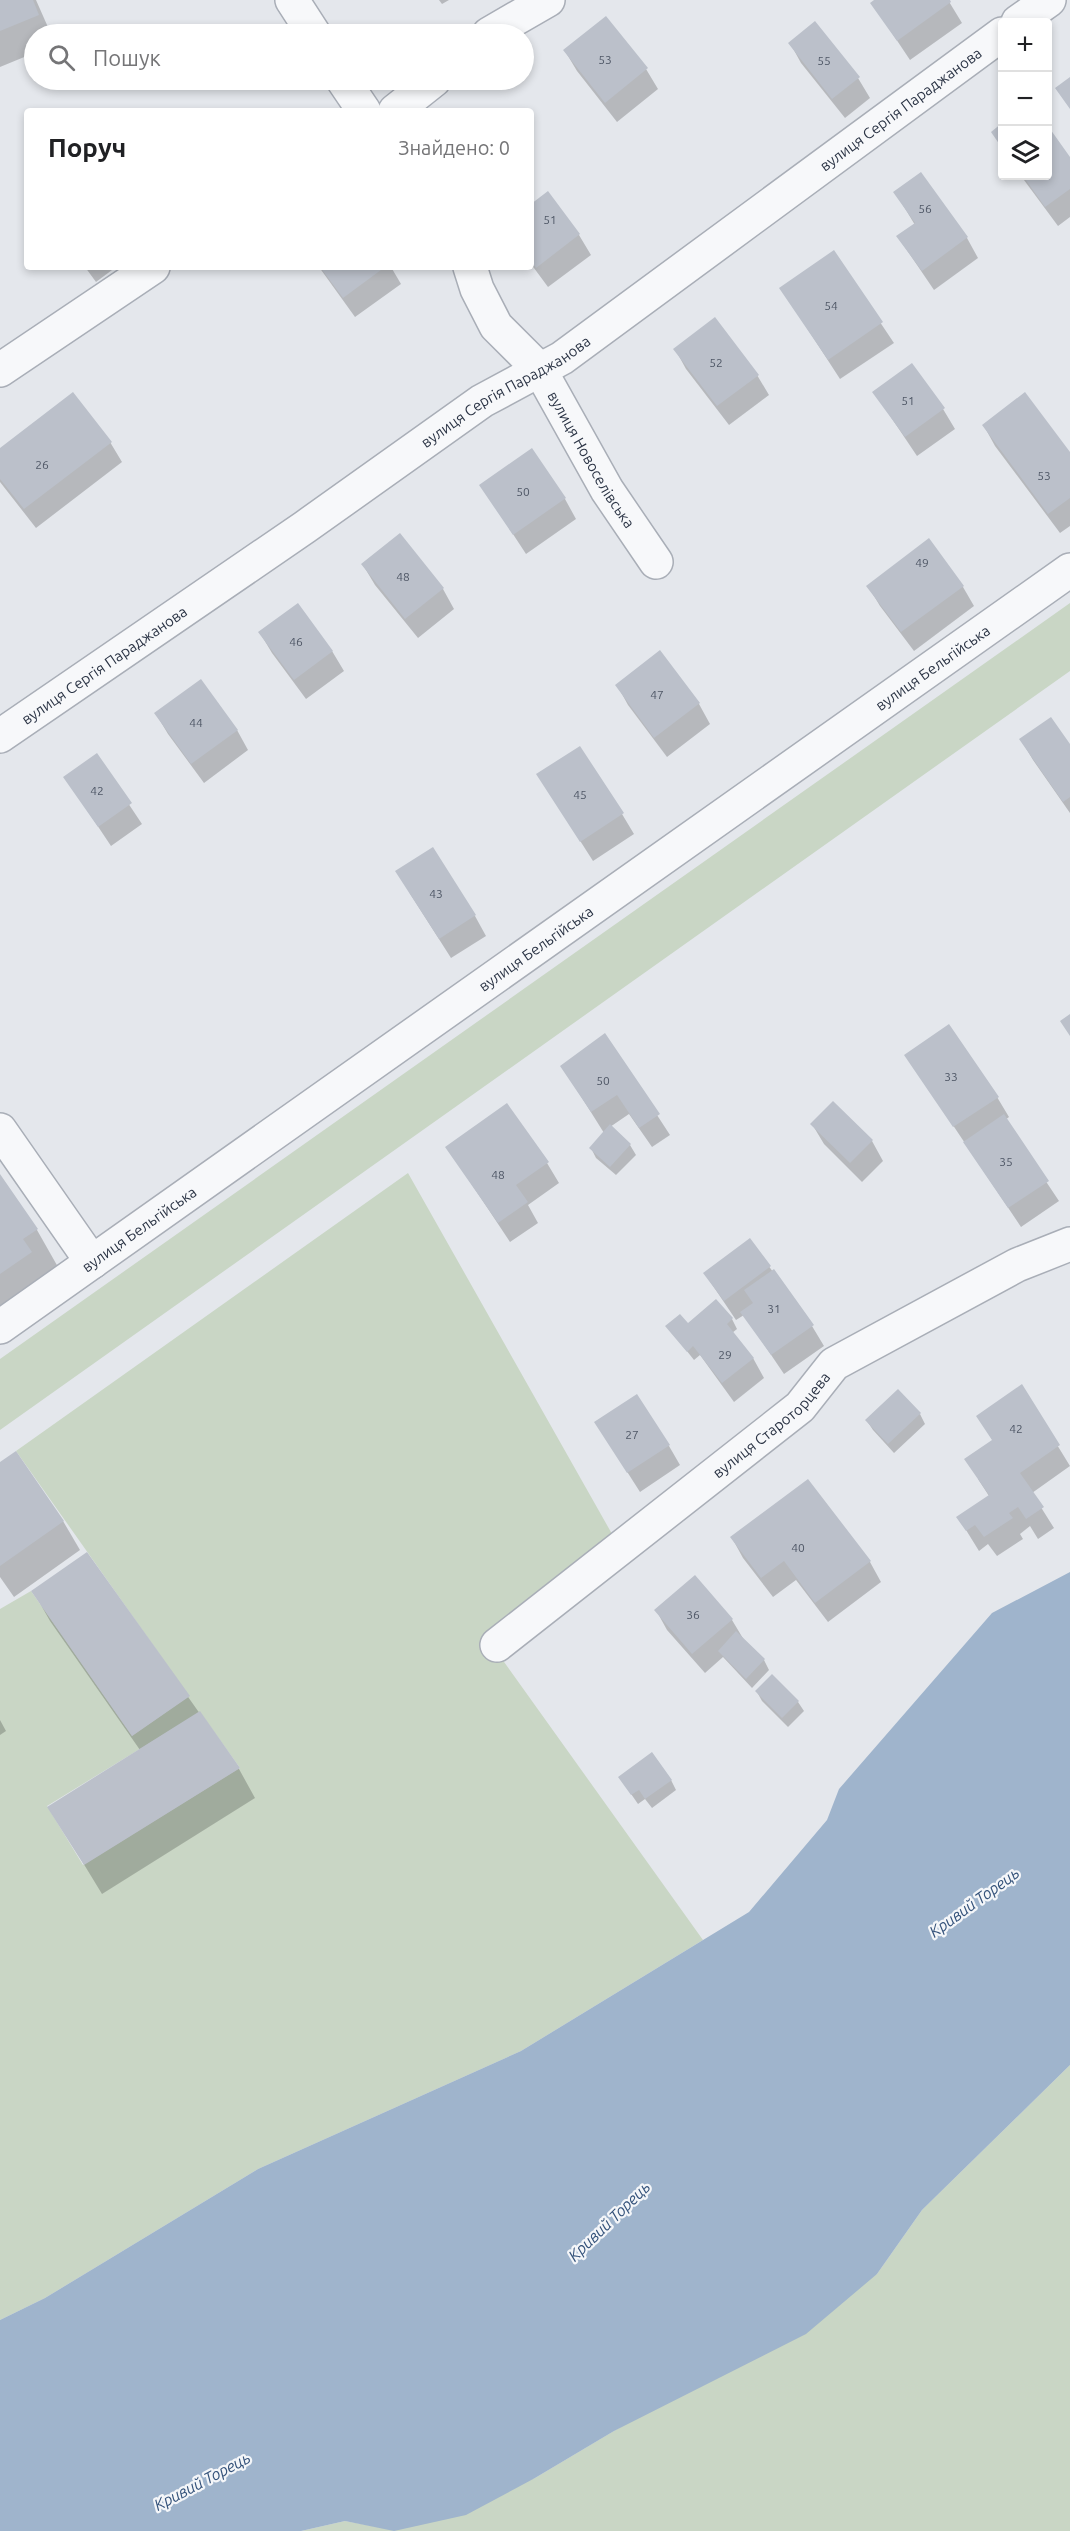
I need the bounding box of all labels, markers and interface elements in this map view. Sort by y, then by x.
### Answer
map controls [998,18,1052,180]
button: + [998,18,1052,72]
search box [24,24,534,90]
icon: search [45,41,78,74]
street label: вулиця Сергія Параджанова [816,44,985,174]
text: Пошук [93,45,161,70]
house number: 53 [598,53,612,66]
house number: 55 [817,54,831,67]
button: − [998,72,1052,126]
button: layers [998,126,1052,180]
text: Поруч [48,133,126,162]
text: Знайдено: 0 [398,136,510,159]
house number: 56 [918,202,932,215]
house number: 51 [543,213,557,226]
house number: 54 [824,299,838,312]
street label: вулиця Сергія Параджанова [417,332,593,450]
house number: 52 [709,356,723,369]
street label: вулиця Новоселівська [545,388,638,531]
house number: 51 [901,394,915,407]
house number: 26 [35,458,49,471]
house number: 53 [1037,469,1051,482]
house number: 50 [516,485,530,498]
house number: 49 [915,556,929,569]
house number: 48 [396,570,410,583]
street label: вулиця Сергія Параджанова [18,602,190,727]
street label: вулиця Бельгійська [872,621,993,714]
house number: 46 [289,635,303,648]
house number: 47 [650,688,664,701]
house number: 44 [189,716,203,729]
house number: 42 [90,784,104,797]
house number: 45 [573,788,587,801]
house number: 43 [429,887,443,900]
street label: вулиця Бельгійська [475,902,596,994]
house number: 33 [944,1070,958,1083]
house number: 50 [596,1074,610,1087]
house number: 35 [999,1155,1013,1168]
house number: 48 [491,1168,505,1181]
street label: вулиця Бельгійська [78,1183,199,1275]
house number: 31 [767,1302,781,1315]
house number: 29 [718,1348,732,1361]
street label: вулиця Староторцева [709,1369,833,1481]
house number: 42 [1009,1422,1023,1435]
house number: 27 [625,1428,639,1441]
house number: 40 [791,1541,805,1554]
house number: 36 [686,1608,700,1621]
water label: Кривий Торець [926,1863,1022,1941]
water label: Кривий Торець [564,2177,654,2265]
water label: Кривий Торець [151,2448,253,2514]

